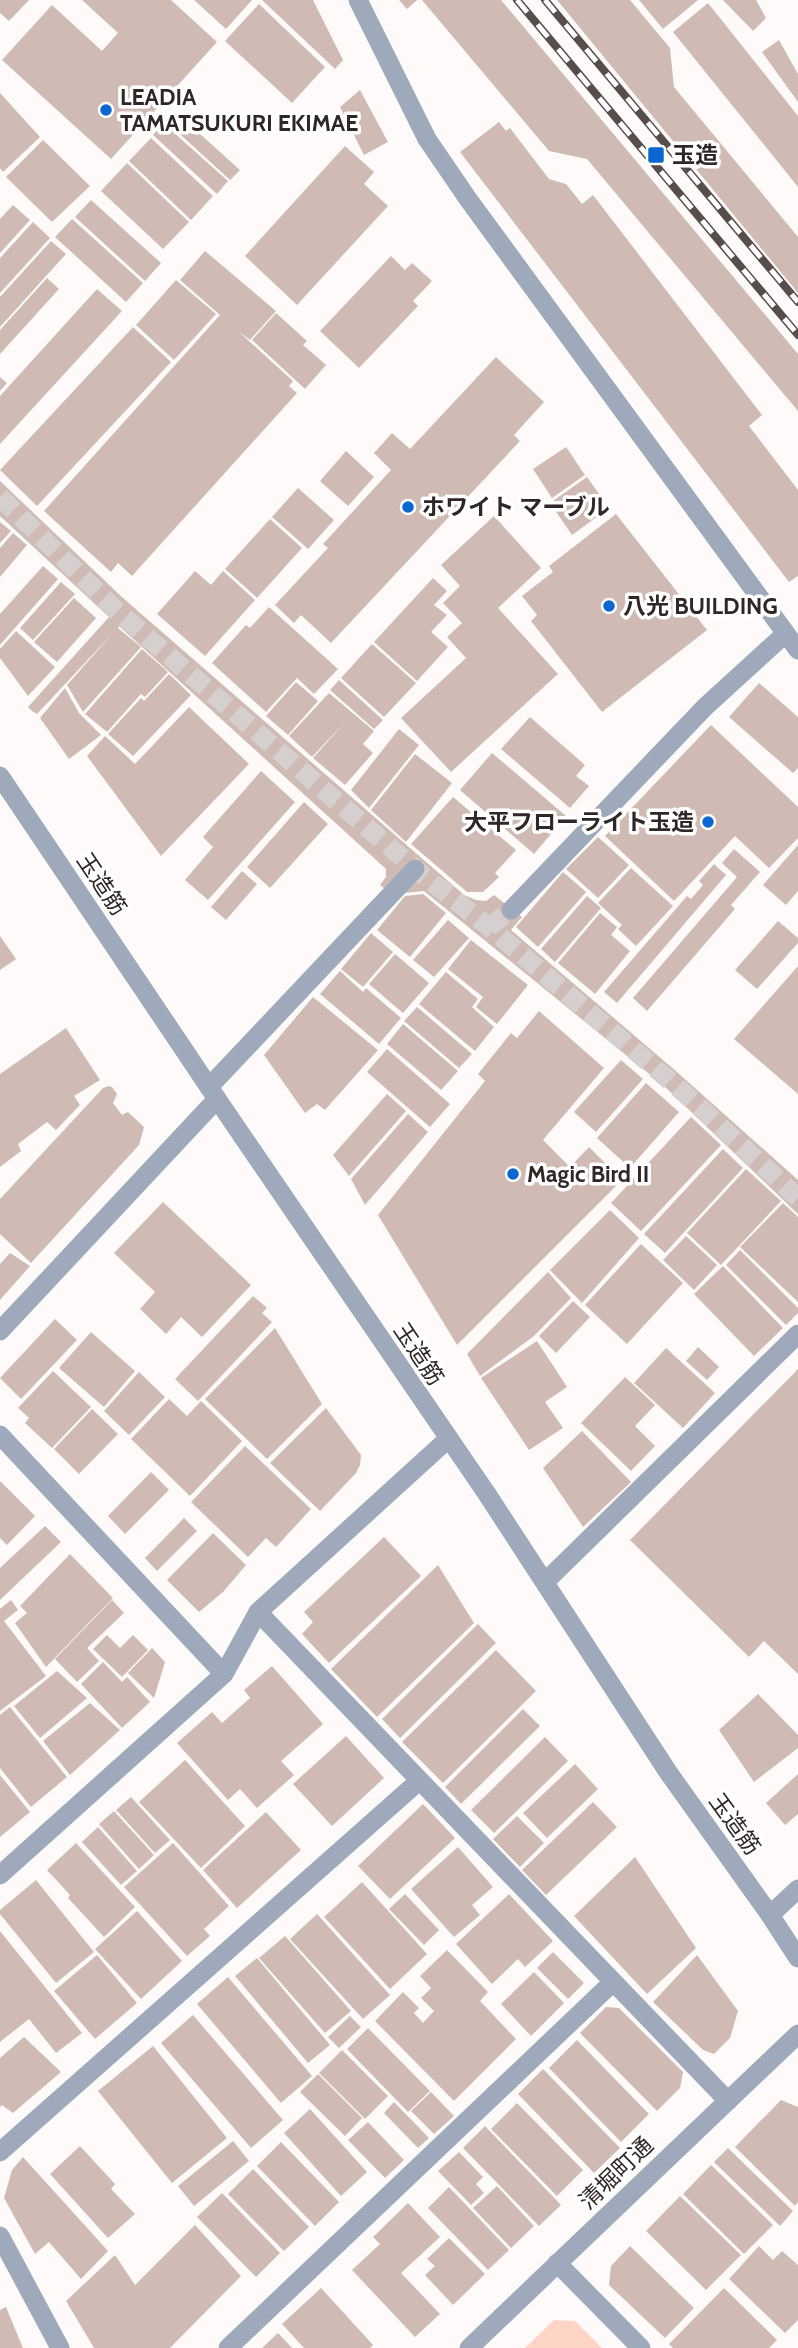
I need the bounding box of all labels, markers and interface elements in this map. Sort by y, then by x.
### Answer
place label: LEADIA TAMATSUKURI EKIMAE [120,83,358,137]
marker: LEADIA TAMATSUKURI EKIMAE [98,102,114,118]
place label: 玉造 [672,141,718,169]
marker: 玉造 [646,145,666,165]
place label: ホワイト マーブル [422,493,610,521]
marker: ホワイト マーブル [400,499,416,515]
place label: 八光 BUILDING [623,592,778,620]
marker: 八光 BUILDING [601,598,617,614]
place label: 大平フローライト玉造 [464,808,694,836]
marker: 大平フローライト玉造 [700,814,716,830]
street label: 玉造筋 [71,848,133,920]
place label: Magic Bird II [527,1160,649,1188]
marker: Magic Bird II [505,1166,521,1182]
street label: 玉造筋 [388,1318,450,1390]
street label: 玉造筋 [703,1788,767,1860]
street label: 清堀町通 [573,2131,659,2215]

